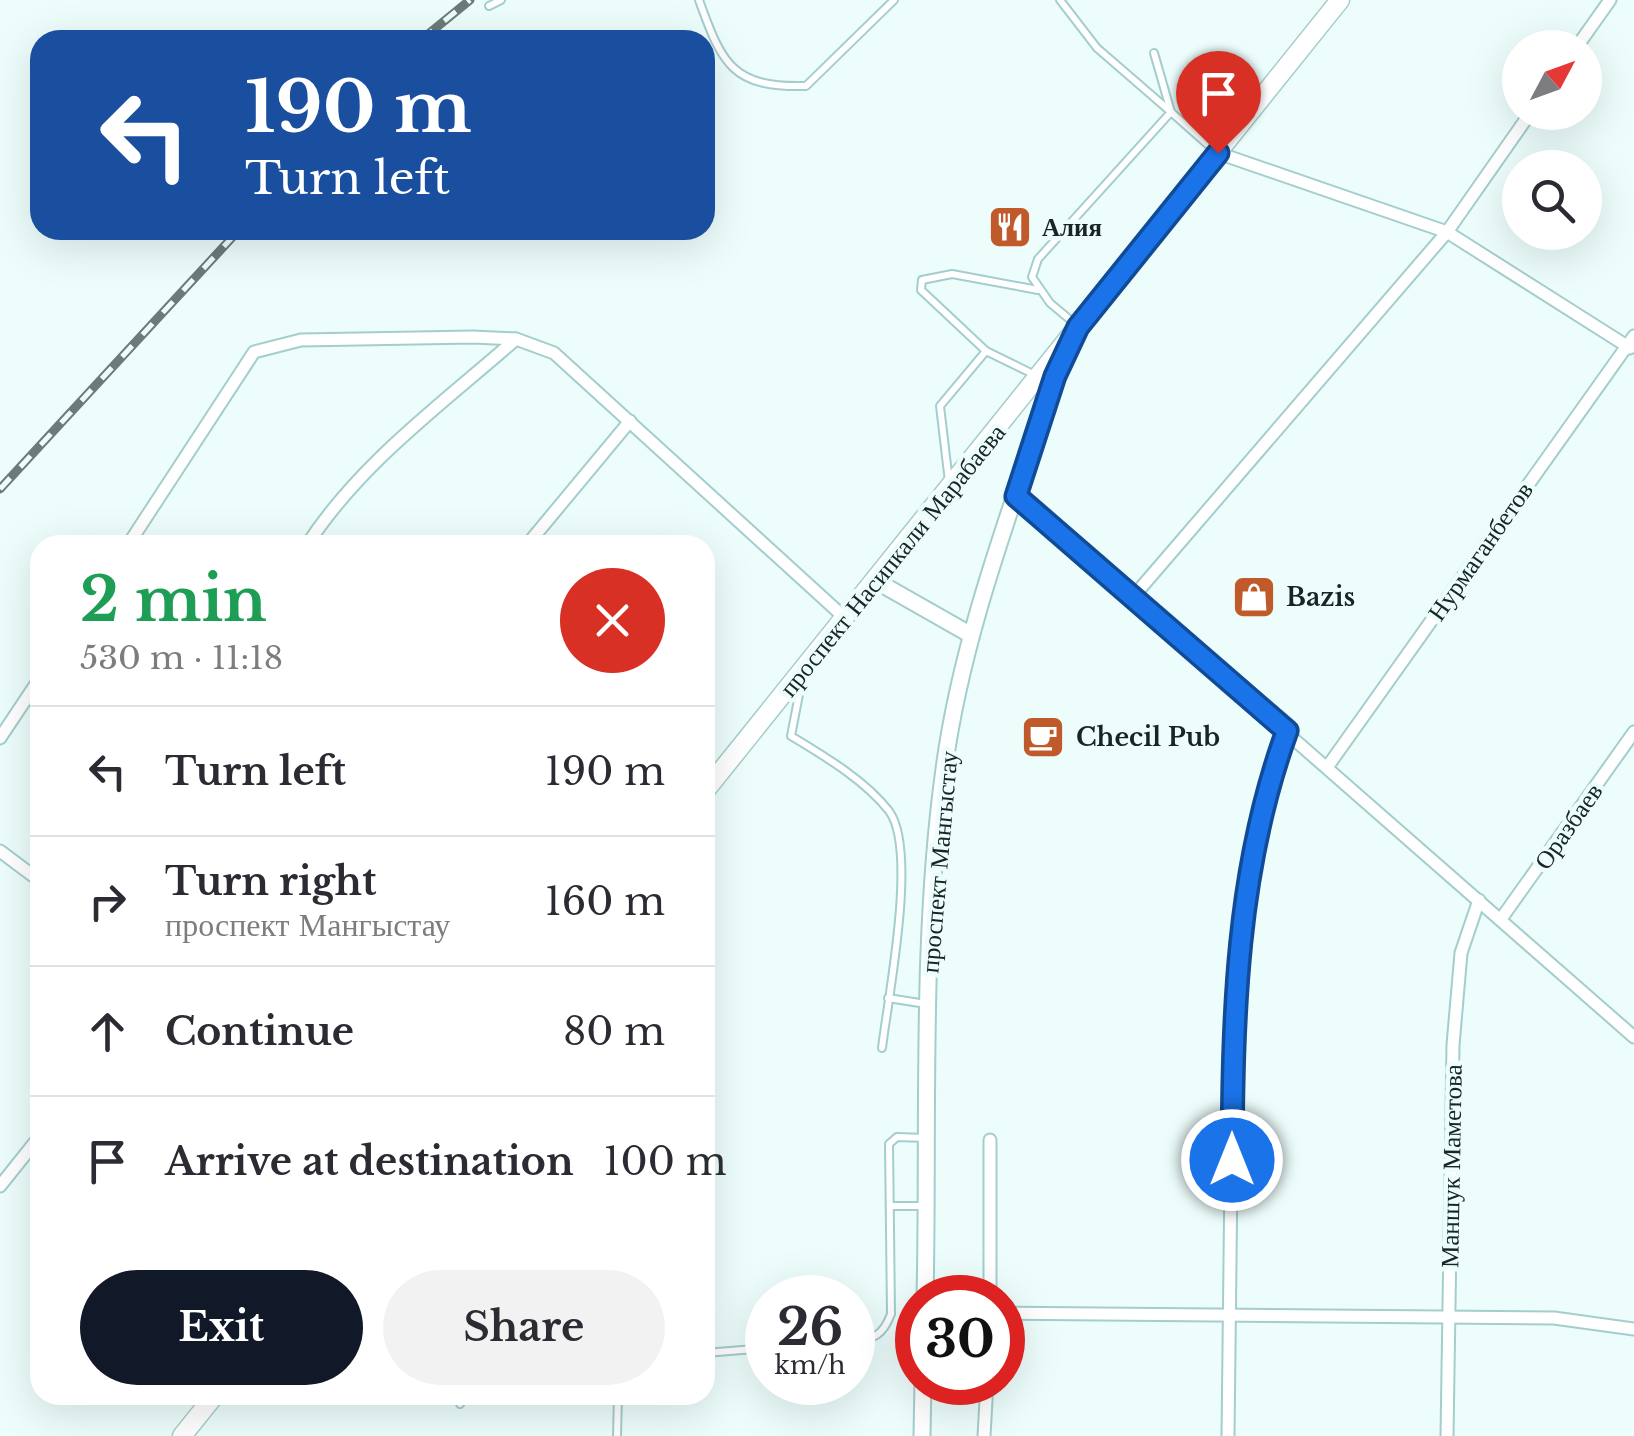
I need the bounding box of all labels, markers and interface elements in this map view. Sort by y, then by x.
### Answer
north arrow [1502,30,1602,130]
map controls [1502,30,1602,250]
pin [1176,51,1261,154]
text: 190 m [245,64,472,151]
icon: arrive [1191,66,1246,121]
icon: left [80,70,210,200]
text: Turn left [245,150,450,206]
button: search [1502,150,1602,250]
restaurant icon: Алия [987,204,1033,250]
place label: Алия [1042,212,1102,243]
street label: проспект Насипкали Марабаева [773,418,1012,703]
street label: Нурмаганбетов [1421,476,1540,627]
text: 2 min [80,563,267,637]
button: close [560,568,665,673]
shop icon: Bazis [1231,574,1277,620]
place label: Bazis [1286,582,1355,613]
text: 530 m · 11:18 [80,638,283,678]
cafe icon: Checil Pub [1020,714,1066,760]
place label: Checil Pub [1076,722,1220,753]
icon: left [80,744,135,799]
text: Turn left [165,748,346,795]
text: 190 m [545,748,665,795]
street label: проспект Мангыстау [914,749,965,974]
street label: Оразбаев [1528,777,1609,875]
text: Turn right [165,858,376,905]
icon: right [80,874,135,929]
text: 160 m [545,878,665,925]
text: проспект Мангыстау [165,905,450,945]
icon: ahead [80,1004,135,1059]
text: Continue [165,1008,354,1055]
text: 80 m [563,1008,665,1055]
street label: Маншук Маметова [1434,1064,1469,1268]
position arrow [1180,1108,1284,1212]
icon: arrive [80,1134,135,1189]
text: Arrive at destination [165,1138,574,1185]
text: 100 m [604,1138,726,1185]
button: Exit [80,1270,363,1385]
button: Share [383,1270,665,1385]
speed limit sign: 30 [895,1275,1025,1405]
text: 26 [777,1296,843,1359]
text: km/h [775,1350,845,1381]

